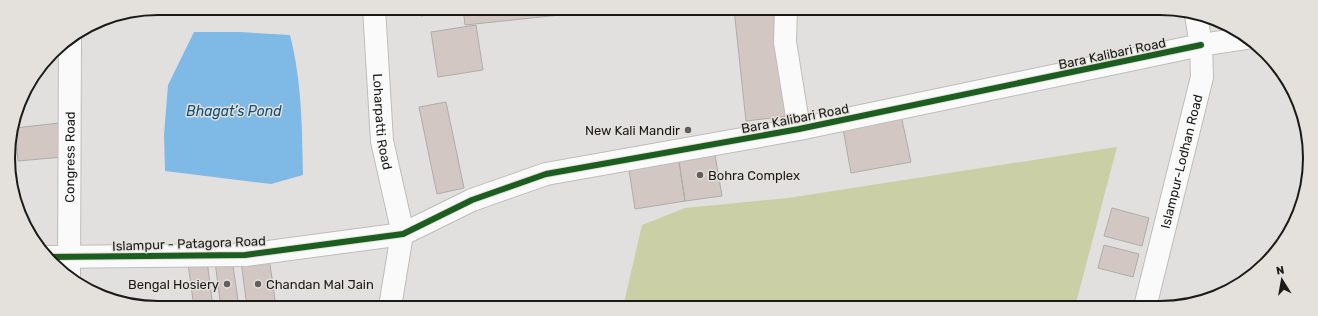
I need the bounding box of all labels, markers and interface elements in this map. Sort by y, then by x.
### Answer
street label: Bara Kalibari Road [1057,35,1167,72]
street label: Loharpatti Road [370,73,395,171]
street label: Islampur-Lodhan Road [1158,93,1205,230]
street label: Bara Kalibari Road [740,101,850,136]
water label: Bhagat’s Pond [186,103,282,120]
street label: Congress Road [62,111,78,203]
place label: New Kali Mandir [585,123,680,138]
marker: New Kali Mandir [683,125,693,135]
place label: Bohra Complex [708,168,800,183]
marker: Bohra Complex [695,170,705,180]
street label: Islampur - Patagora Road [112,233,266,255]
north arrow [1262,260,1302,300]
text: N [1275,264,1285,278]
place label: Bengal Hosiery [128,277,219,293]
place label: Chandan Mal Jain [266,277,374,292]
marker: Bengal Hosiery [222,279,232,289]
marker: Chandan Mal Jain [253,279,263,289]

